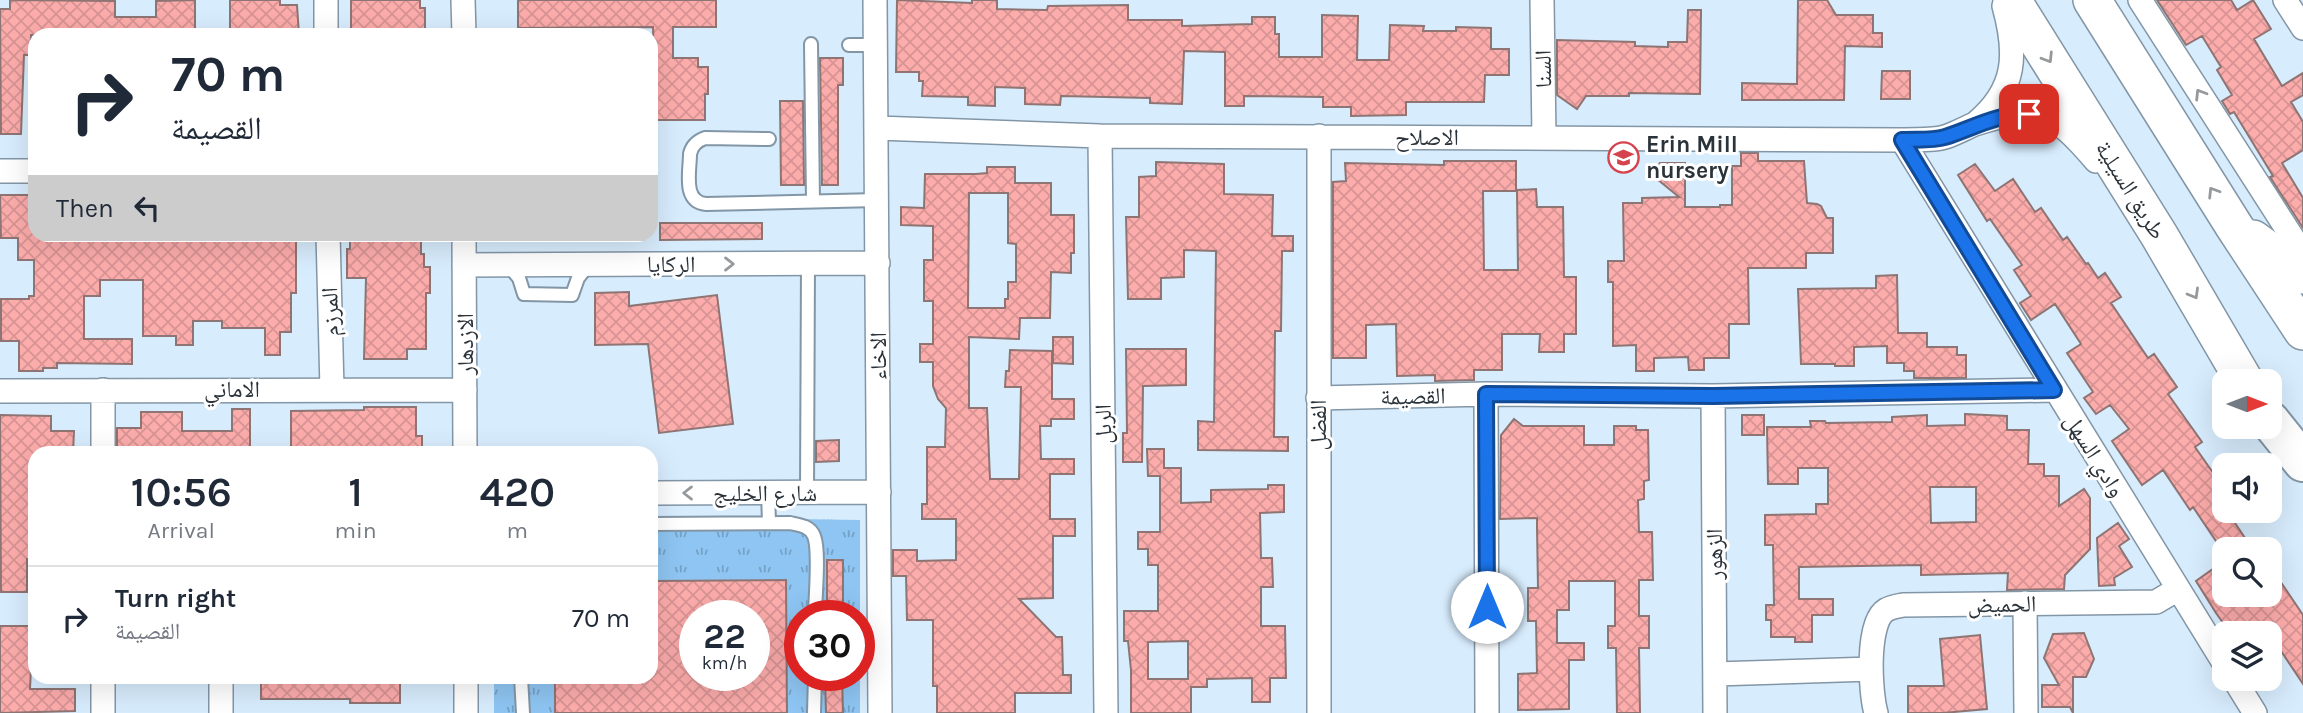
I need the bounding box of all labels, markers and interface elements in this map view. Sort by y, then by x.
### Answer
text: 70 m [171,46,285,103]
street label: السنا [1530,50,1557,88]
one-way arrow [2040,50,2053,63]
icon: right [56,56,147,147]
pin [1999,84,2059,144]
one-way arrow [2195,88,2208,101]
icon: arrive [2010,95,2048,133]
text: القصيمة [171,110,262,147]
street label: الاصلاح [1395,124,1459,152]
place label: Erin Mill nursery [1646,131,1738,184]
street label: طريق السيلية [2090,136,2171,244]
school or university icon: Erin Mill nursery [1606,140,1640,174]
one-way arrow [2208,187,2221,200]
icon: left [128,189,166,227]
text: Then [56,193,114,224]
street label: الركايا [647,251,695,278]
one-way arrow [724,256,734,272]
street label: المرزم [316,287,347,337]
one-way arrow [2186,287,2199,300]
street label: الازدهار [452,313,479,376]
street label: الاخاء [865,332,892,380]
north arrow [2212,369,2282,439]
map controls [2212,369,2282,691]
street label: الاماني [204,376,260,408]
street label: القصيمة [1380,382,1446,411]
street label: الفضل [1305,400,1332,450]
street label: الربل [1090,404,1117,444]
street label: وادي السهل [2054,409,2131,505]
button: sound [2212,453,2282,523]
text: 10:56 [131,467,232,517]
text: 1 [348,467,363,517]
text: 420 [479,467,555,517]
street label: شارع الخليج [713,480,817,508]
one-way arrow [682,485,693,501]
text: Arrival [148,517,215,544]
text: min [334,517,377,544]
text: m [507,517,528,544]
street label: الزهور [1701,529,1728,580]
button: search [2212,537,2282,607]
position arrow [1450,570,1524,644]
text: Turn right [115,583,236,614]
street label: الحميض [1967,590,2037,619]
icon: right [56,600,94,638]
speed limit sign: 30 [784,600,875,691]
text: 70 m [572,603,630,634]
text: 22 [703,616,746,657]
text: القصيمة [115,618,180,645]
button: layers [2212,621,2282,691]
text: km/h [702,652,747,674]

